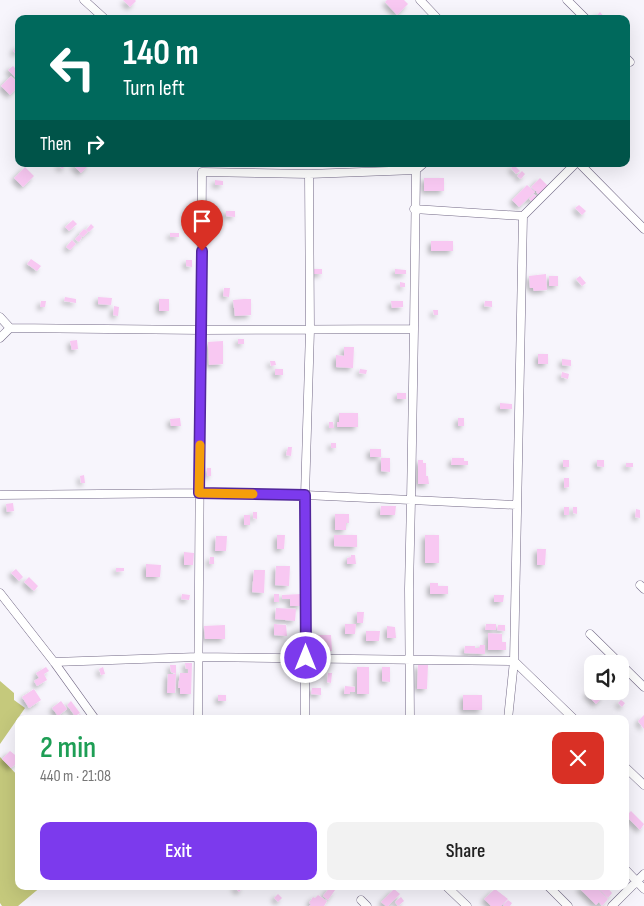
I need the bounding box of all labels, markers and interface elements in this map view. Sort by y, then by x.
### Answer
text: 140 m [123,32,199,75]
icon: left [40,35,105,100]
text: Turn left [123,75,185,102]
icon: right [81,130,109,158]
text: Then [40,133,71,156]
pin [181,200,223,251]
icon: arrive [188,207,216,235]
position arrow [279,631,331,683]
map controls [584,655,629,700]
button: sound [584,655,629,700]
text: 2 min [40,730,96,766]
button: close [552,732,604,784]
text: 440 m · 21:08 [40,767,111,786]
button: Exit [40,822,317,880]
button: Share [327,822,604,880]

